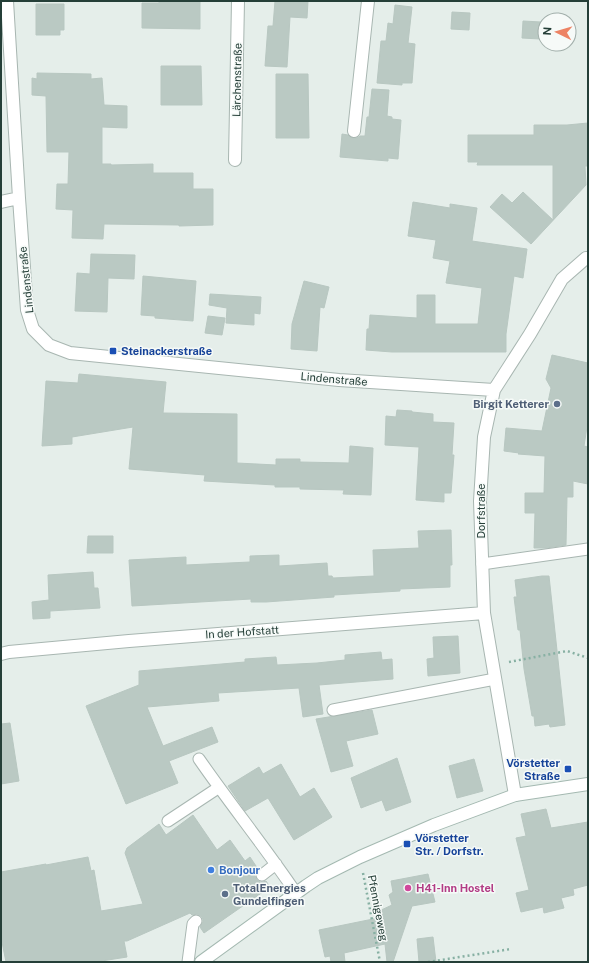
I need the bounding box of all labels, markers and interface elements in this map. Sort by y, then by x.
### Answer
north arrow [537,12,577,52]
text: N [541,26,553,36]
street label: Lärchenstraße [230,43,244,117]
street label: Lindenstraße [17,246,35,314]
place label: Steinackerstraße [121,345,212,357]
marker: Steinackerstraße [108,346,118,356]
street label: Lindenstraße [300,370,368,388]
place label: Birgit Ketterer [473,398,549,410]
marker: Birgit Ketterer [552,399,562,409]
street label: Dorfstraße [475,483,487,539]
street label: In der Hofstatt [205,623,279,641]
place label: Vörstetter Straße [506,757,560,782]
marker: Vörstetter Straße [563,764,573,774]
place label: Vörstetter Str. / Dorfstr. [415,832,484,857]
marker: Vörstetter Str. / Dorfstr. [402,839,412,849]
place label: Bonjour [219,864,261,876]
marker: Bonjour [206,865,216,875]
street label: Pfennigeweg [366,874,390,942]
place label: TotalEnergies Gundelfingen [233,882,306,907]
place label: H41-Inn Hostel [416,882,495,894]
marker: H41-Inn Hostel [403,883,413,893]
marker: TotalEnergies Gundelfingen [220,889,230,899]

